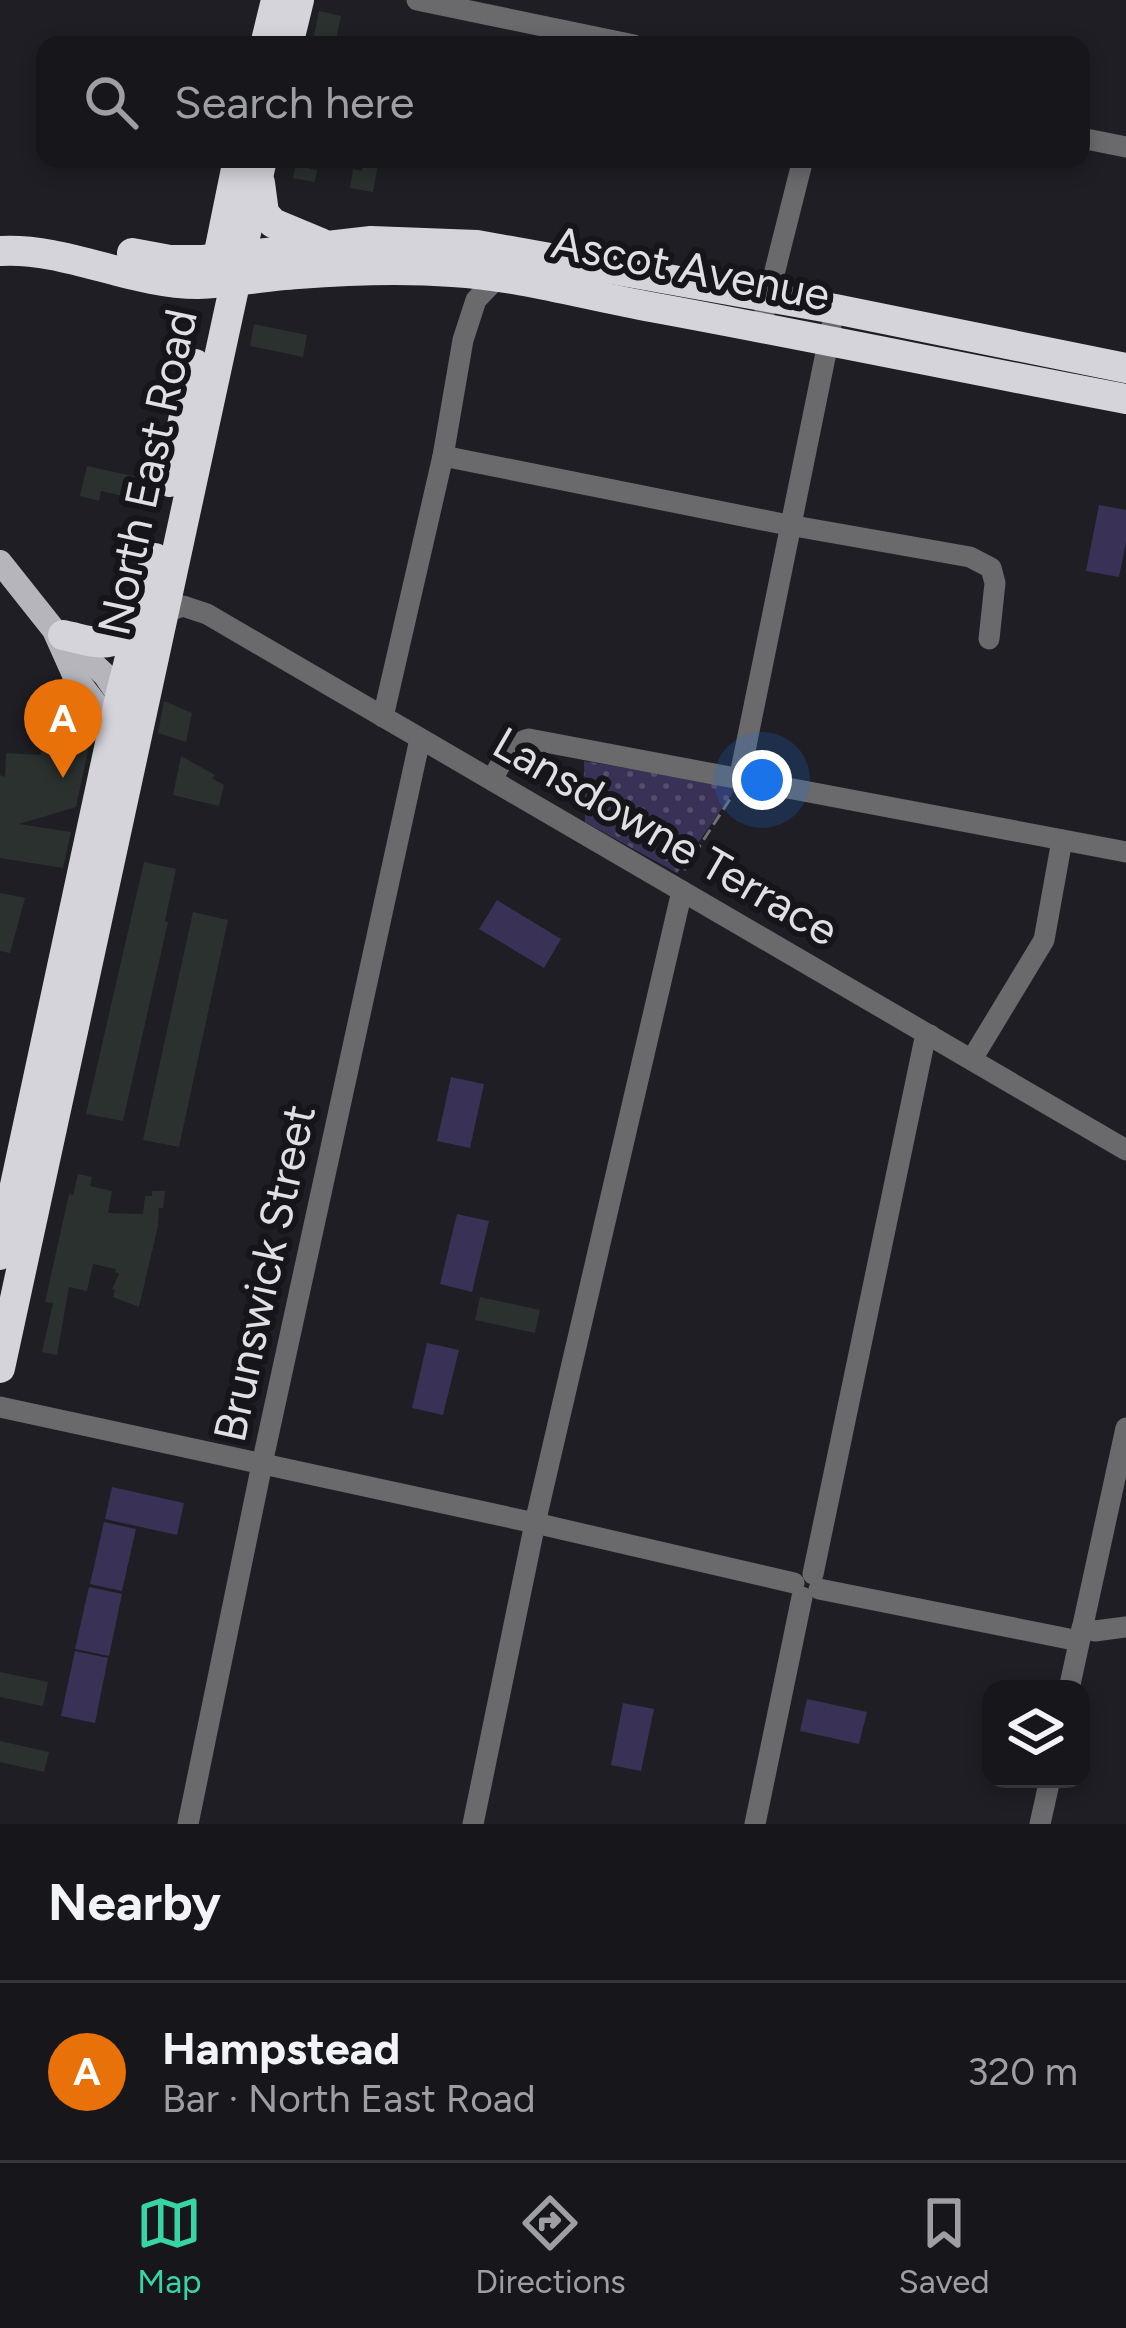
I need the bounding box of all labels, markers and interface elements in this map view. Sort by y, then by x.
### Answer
search box [36,36,1090,168]
icon: search [78,69,144,135]
text: Search here [174,75,414,129]
street label: Ascot Avenue [547,215,835,321]
street label: North East Road [86,304,208,640]
pin: A [24,679,102,778]
street label: Lansdowne Terrace [484,715,848,957]
your location [732,750,792,810]
street label: Brunswick Street [202,1100,326,1446]
map controls [982,1680,1090,1788]
button: layers [982,1680,1090,1788]
text: Nearby [48,1872,221,1933]
text: Hampstead [162,2021,400,2075]
text: A [73,2048,101,2095]
text: 320 m [967,2048,1078,2095]
text: Bar · North East Road [162,2075,536,2122]
tab: Map [136,2190,202,2301]
tab: Directions [475,2190,626,2301]
tab: Saved [899,2190,990,2301]

